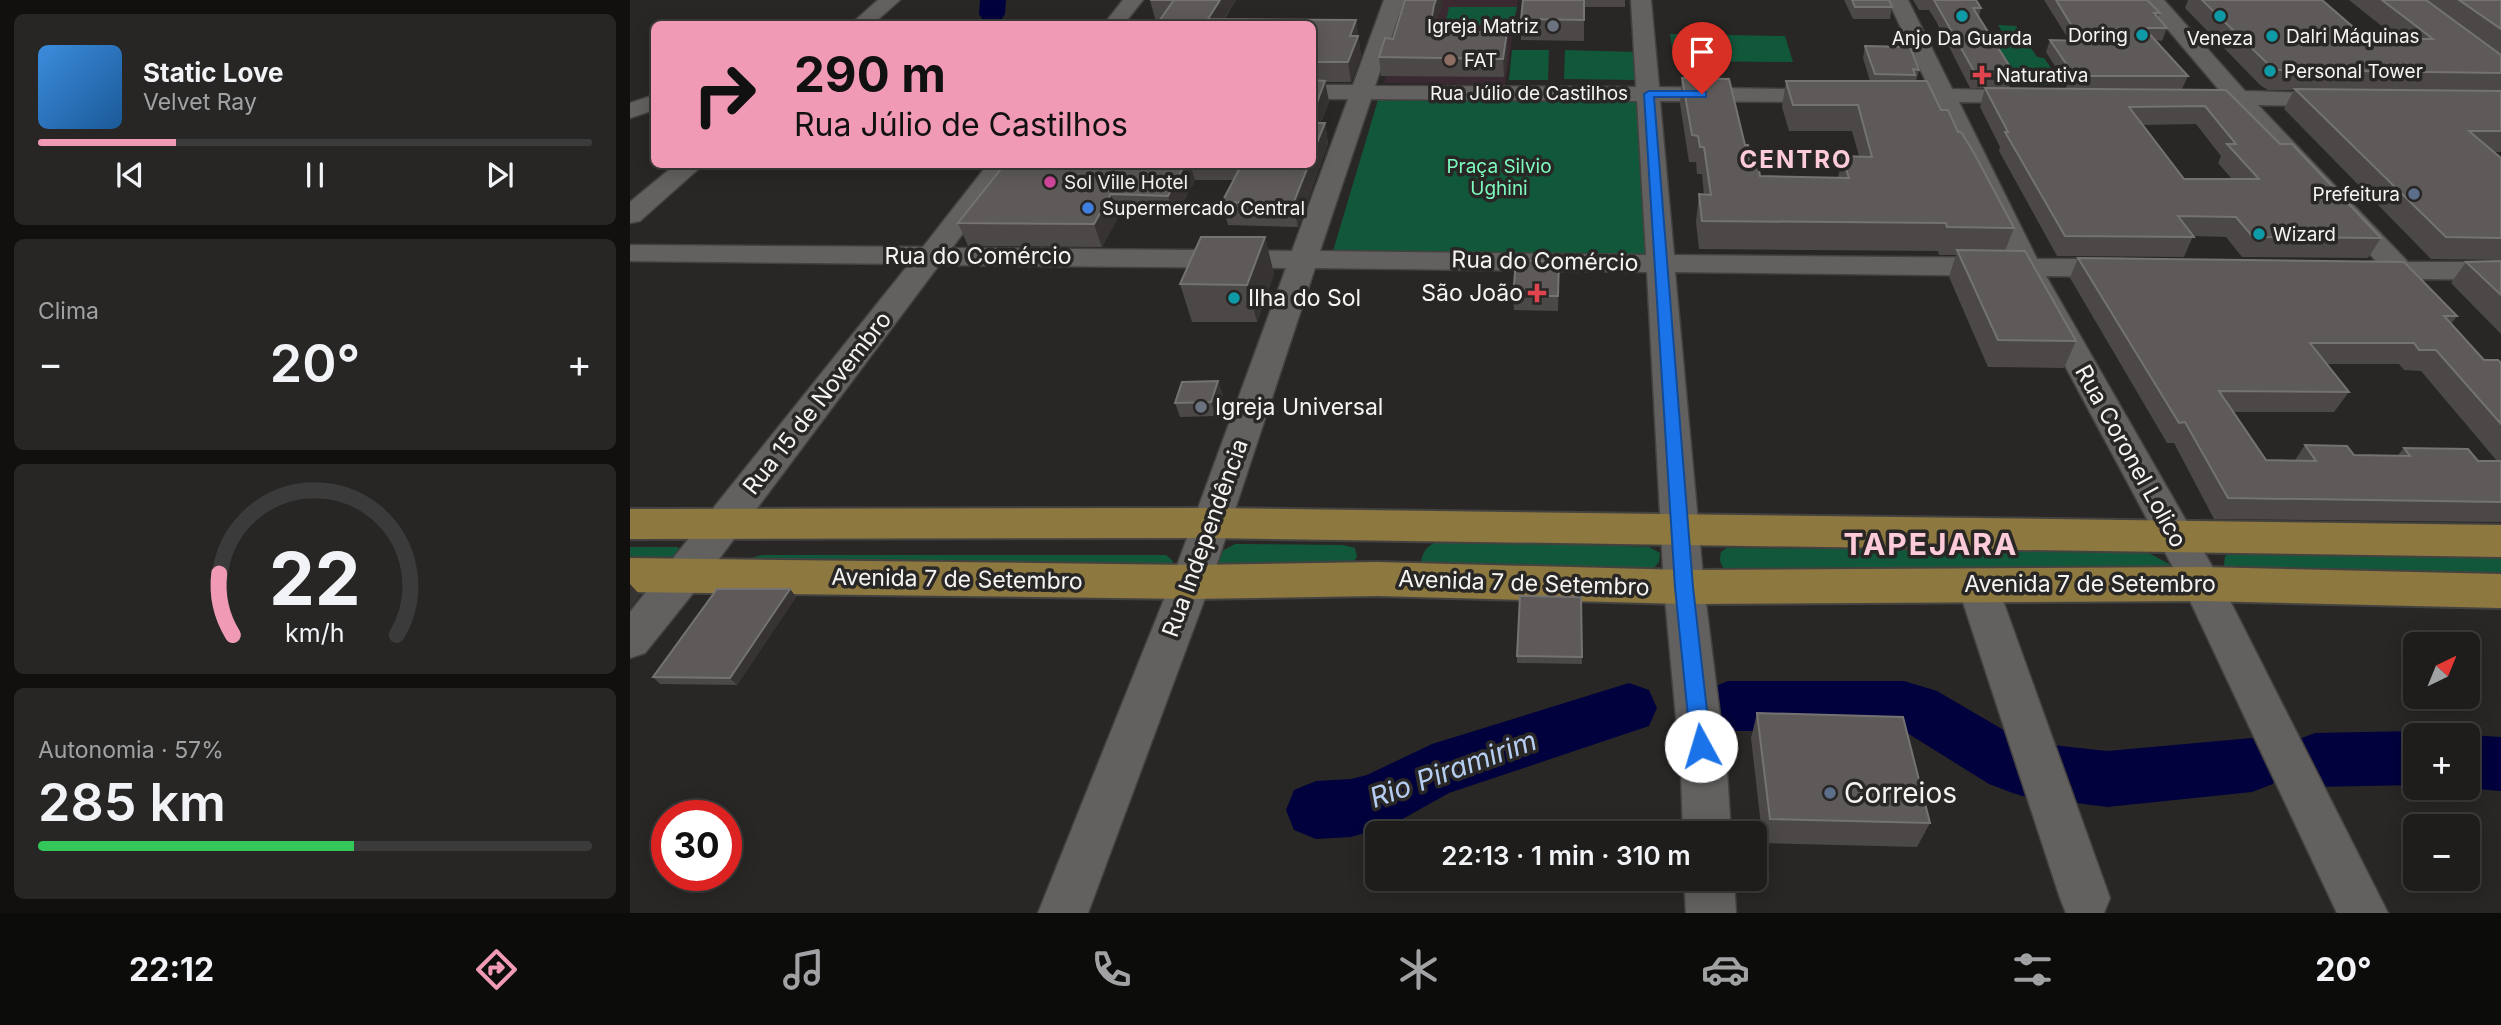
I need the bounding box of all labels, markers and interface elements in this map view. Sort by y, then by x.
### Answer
marker: Anjo Da Guarda [1954,8,1970,24]
marker: Veneza [2212,8,2228,24]
place label: Igreja Matriz [1427,15,1539,38]
marker: Igreja Matriz [1545,18,1561,34]
pin [1672,22,1732,94]
place label: Doring [2068,24,2128,47]
place label: Dalri Máquinas [2286,25,2420,48]
place label: Anjo Da Guarda [1892,27,2032,50]
marker: Doring [2134,27,2150,43]
place label: Veneza [2187,27,2253,50]
marker: Dalri Máquinas [2264,28,2280,44]
icon: arrive [1683,33,1721,71]
text: 290 m [794,45,946,104]
icon: right [679,49,770,140]
place label: FAT [1464,49,1497,72]
marker: FAT [1442,52,1458,68]
text: Static Love [143,57,284,88]
place label: Personal Tower [2284,60,2423,83]
marker: Personal Tower [2262,63,2278,79]
place label: Naturativa [1996,64,2088,87]
marker: Naturativa [1974,67,1990,83]
street label: Rua Júlio de Castilhos [1430,82,1628,105]
text: Velvet Ray [143,88,257,116]
text: Rua Júlio de Castilhos [794,105,1128,144]
district label: CENTRO [1740,145,1852,174]
park label: Praça Silvio Ughini [1446,155,1552,200]
icon: previous [111,156,149,194]
icon: pause [296,156,334,194]
icon: next [481,156,519,194]
place label: Sol Ville Hotel [1064,171,1188,194]
marker: Sol Ville Hotel [1042,174,1058,190]
place label: Prefeitura [2313,183,2400,206]
marker: Prefeitura [2406,186,2422,202]
place label: Supermercado Central [1102,197,1305,220]
marker: Supermercado Central [1080,200,1096,216]
place label: Wizard [2273,223,2336,246]
marker: Wizard [2251,226,2267,242]
street label: Rua do Comércio [884,242,1072,270]
street label: Rua do Comércio [1451,245,1639,277]
place label: São João [1421,279,1523,307]
place label: Ilha do Sol [1248,284,1361,312]
marker: São João [1529,285,1545,301]
marker: Ilha do Sol [1226,290,1242,306]
text: Clima [38,297,99,325]
street label: Rua 15 de Novembro [737,306,897,500]
text: 20° [270,332,360,395]
text: − [38,340,63,386]
text: + [567,340,592,386]
street label: Rua Coronel Lolico [2069,360,2193,552]
place label: Igreja Universal [1215,393,1383,421]
marker: Igreja Universal [1193,399,1209,415]
street label: Rua Independência [1156,435,1254,641]
district label: TAPEJARA [1844,526,2018,562]
text: 22 [269,534,361,623]
street label: Avenida 7 de Setembro [831,563,1083,595]
street label: Avenida 7 de Setembro [1398,565,1650,601]
street label: Avenida 7 de Setembro [1964,570,2216,598]
text: km/h [285,618,345,648]
north arrow [2403,632,2480,709]
map controls [2403,632,2480,891]
position arrow [1664,709,1738,783]
water label: Rio Piramirim [1365,723,1541,815]
button: + [2403,723,2480,800]
text: Autonomia · 57% [38,736,224,764]
text: 285 km [38,771,226,834]
place label: Correios [1844,776,1957,810]
marker: Correios [1822,785,1838,801]
speed limit sign: 30 [651,800,742,891]
button: − [2403,814,2480,891]
text: 22:13 · 1 min · 310 m [1441,840,1691,871]
icon: directions [472,945,521,994]
icon: music [779,945,828,994]
icon: phone [1087,945,1136,994]
icon: climate [1394,945,1443,994]
icon: car [1701,945,1750,994]
icon: filters [2008,945,2057,994]
text: 22:12 [129,950,214,989]
text: 20° [2315,950,2372,989]

